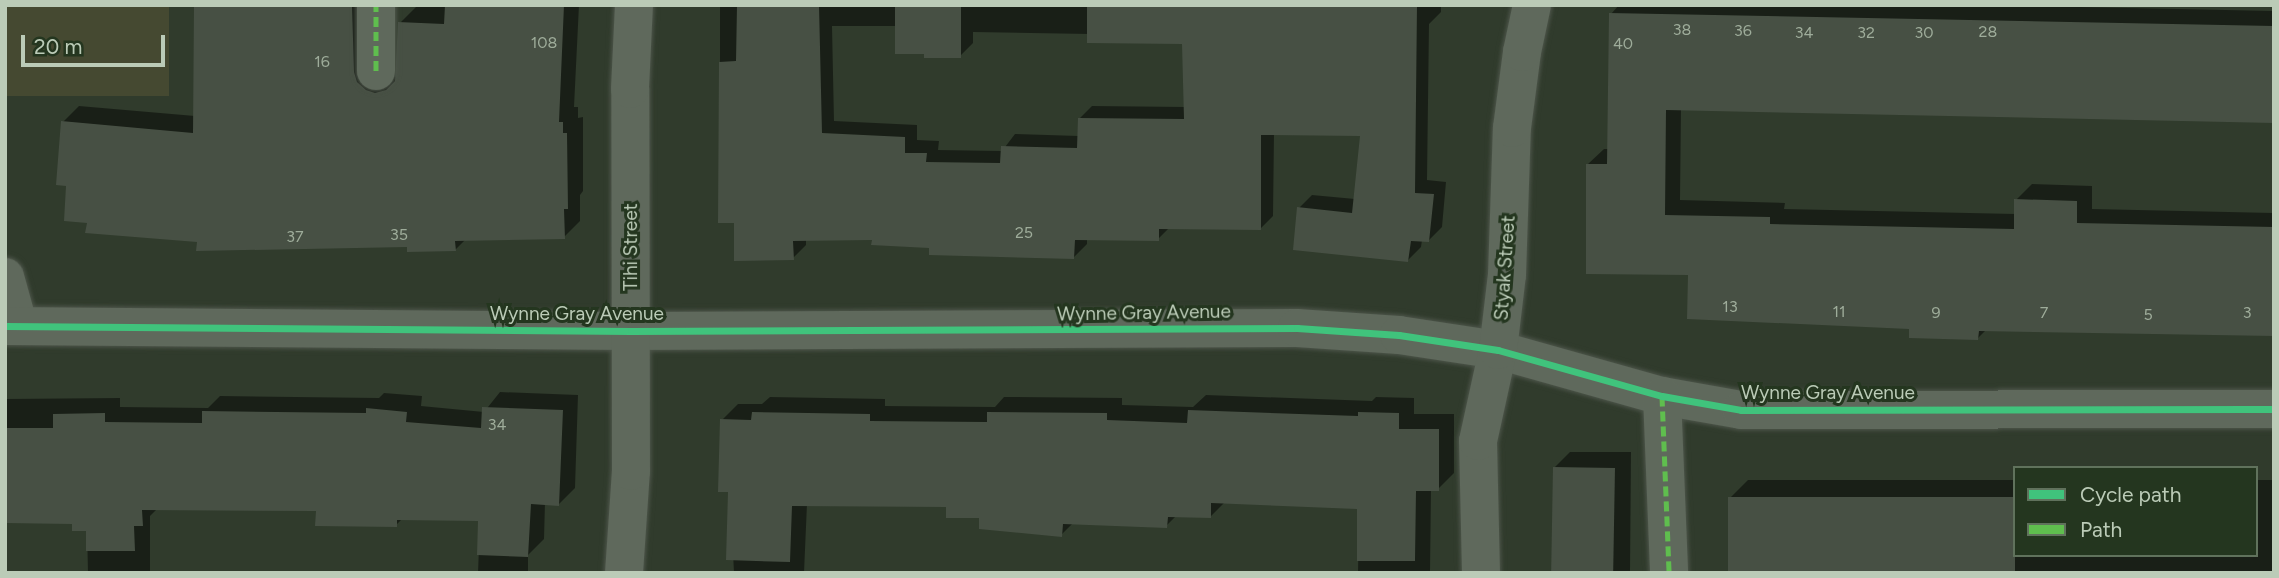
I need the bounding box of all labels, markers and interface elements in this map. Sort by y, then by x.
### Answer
house number: 38 [1673,20,1691,40]
scale bar [24,21,168,65]
house number: 36 [1734,21,1752,41]
house number: 28 [1979,22,1997,42]
house number: 34 [1795,23,1813,43]
house number: 32 [1857,23,1875,43]
house number: 30 [1915,23,1933,43]
house number: 108 [531,33,557,53]
text: 20 m [34,34,82,59]
house number: 40 [1613,34,1633,54]
house number: 16 [314,52,330,72]
street label: Tihi Street [620,203,642,291]
street label: Styak Street [1490,215,1520,321]
house number: 25 [1015,223,1033,243]
house number: 35 [390,225,408,245]
house number: 37 [286,227,304,247]
house number: 13 [1722,297,1738,317]
street label: Wynne Gray Avenue [1057,300,1231,326]
house number: 11 [1832,302,1846,322]
street label: Wynne Gray Avenue [490,303,664,325]
house number: 9 [1931,303,1941,323]
house number: 7 [2040,303,2048,323]
house number: 3 [2243,303,2251,323]
house number: 5 [2143,305,2153,325]
street label: Wynne Gray Avenue [1741,382,1915,404]
house number: 34 [488,415,506,435]
legend [2013,466,2258,557]
text: Cycle path [2080,482,2181,507]
text: Path [2080,517,2122,542]

